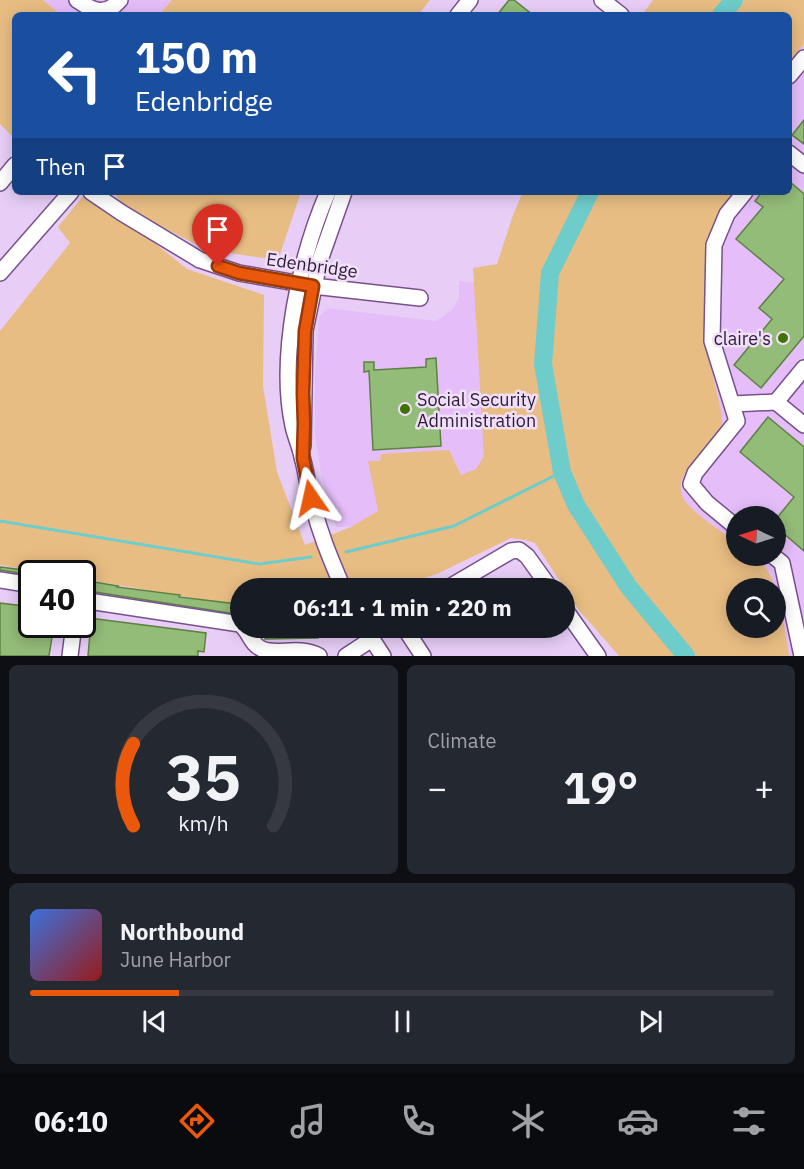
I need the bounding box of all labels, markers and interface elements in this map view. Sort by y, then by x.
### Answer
text: 150 m [135,30,258,85]
icon: left [36,36,114,114]
text: Edenbridge [135,83,273,118]
icon: arrive [98,150,131,183]
text: Then [36,152,86,181]
pin [192,204,243,266]
icon: arrive [201,213,234,246]
street label: Edenbridge [265,247,359,283]
place label: claire's [714,327,771,350]
marker: claire's [776,331,790,345]
place label: Social Security Administration [417,388,536,432]
marker: Social Security Administration [398,402,412,416]
position arrow [279,466,343,530]
north arrow [726,506,786,566]
map controls [726,506,786,638]
speed limit sign: 40 [18,560,96,638]
button: search [726,578,786,638]
text: 06:11 · 1 min · 220 m [293,593,512,622]
text: Climate [428,727,496,754]
text: 35 [166,736,241,817]
text: 19° [563,758,638,816]
text: − [428,766,447,809]
text: + [754,766,774,809]
text: km/h [178,810,228,838]
text: Northbound [120,917,244,946]
text: June Harbor [120,946,231,973]
icon: previous [138,1005,171,1038]
icon: pause [386,1005,419,1038]
icon: next [634,1005,667,1038]
icon: directions [176,1100,218,1142]
icon: music [287,1100,329,1142]
icon: phone [397,1100,439,1142]
icon: climate [507,1100,549,1142]
icon: car [617,1100,659,1142]
icon: filters [728,1100,770,1142]
text: 06:10 [34,1104,108,1139]

